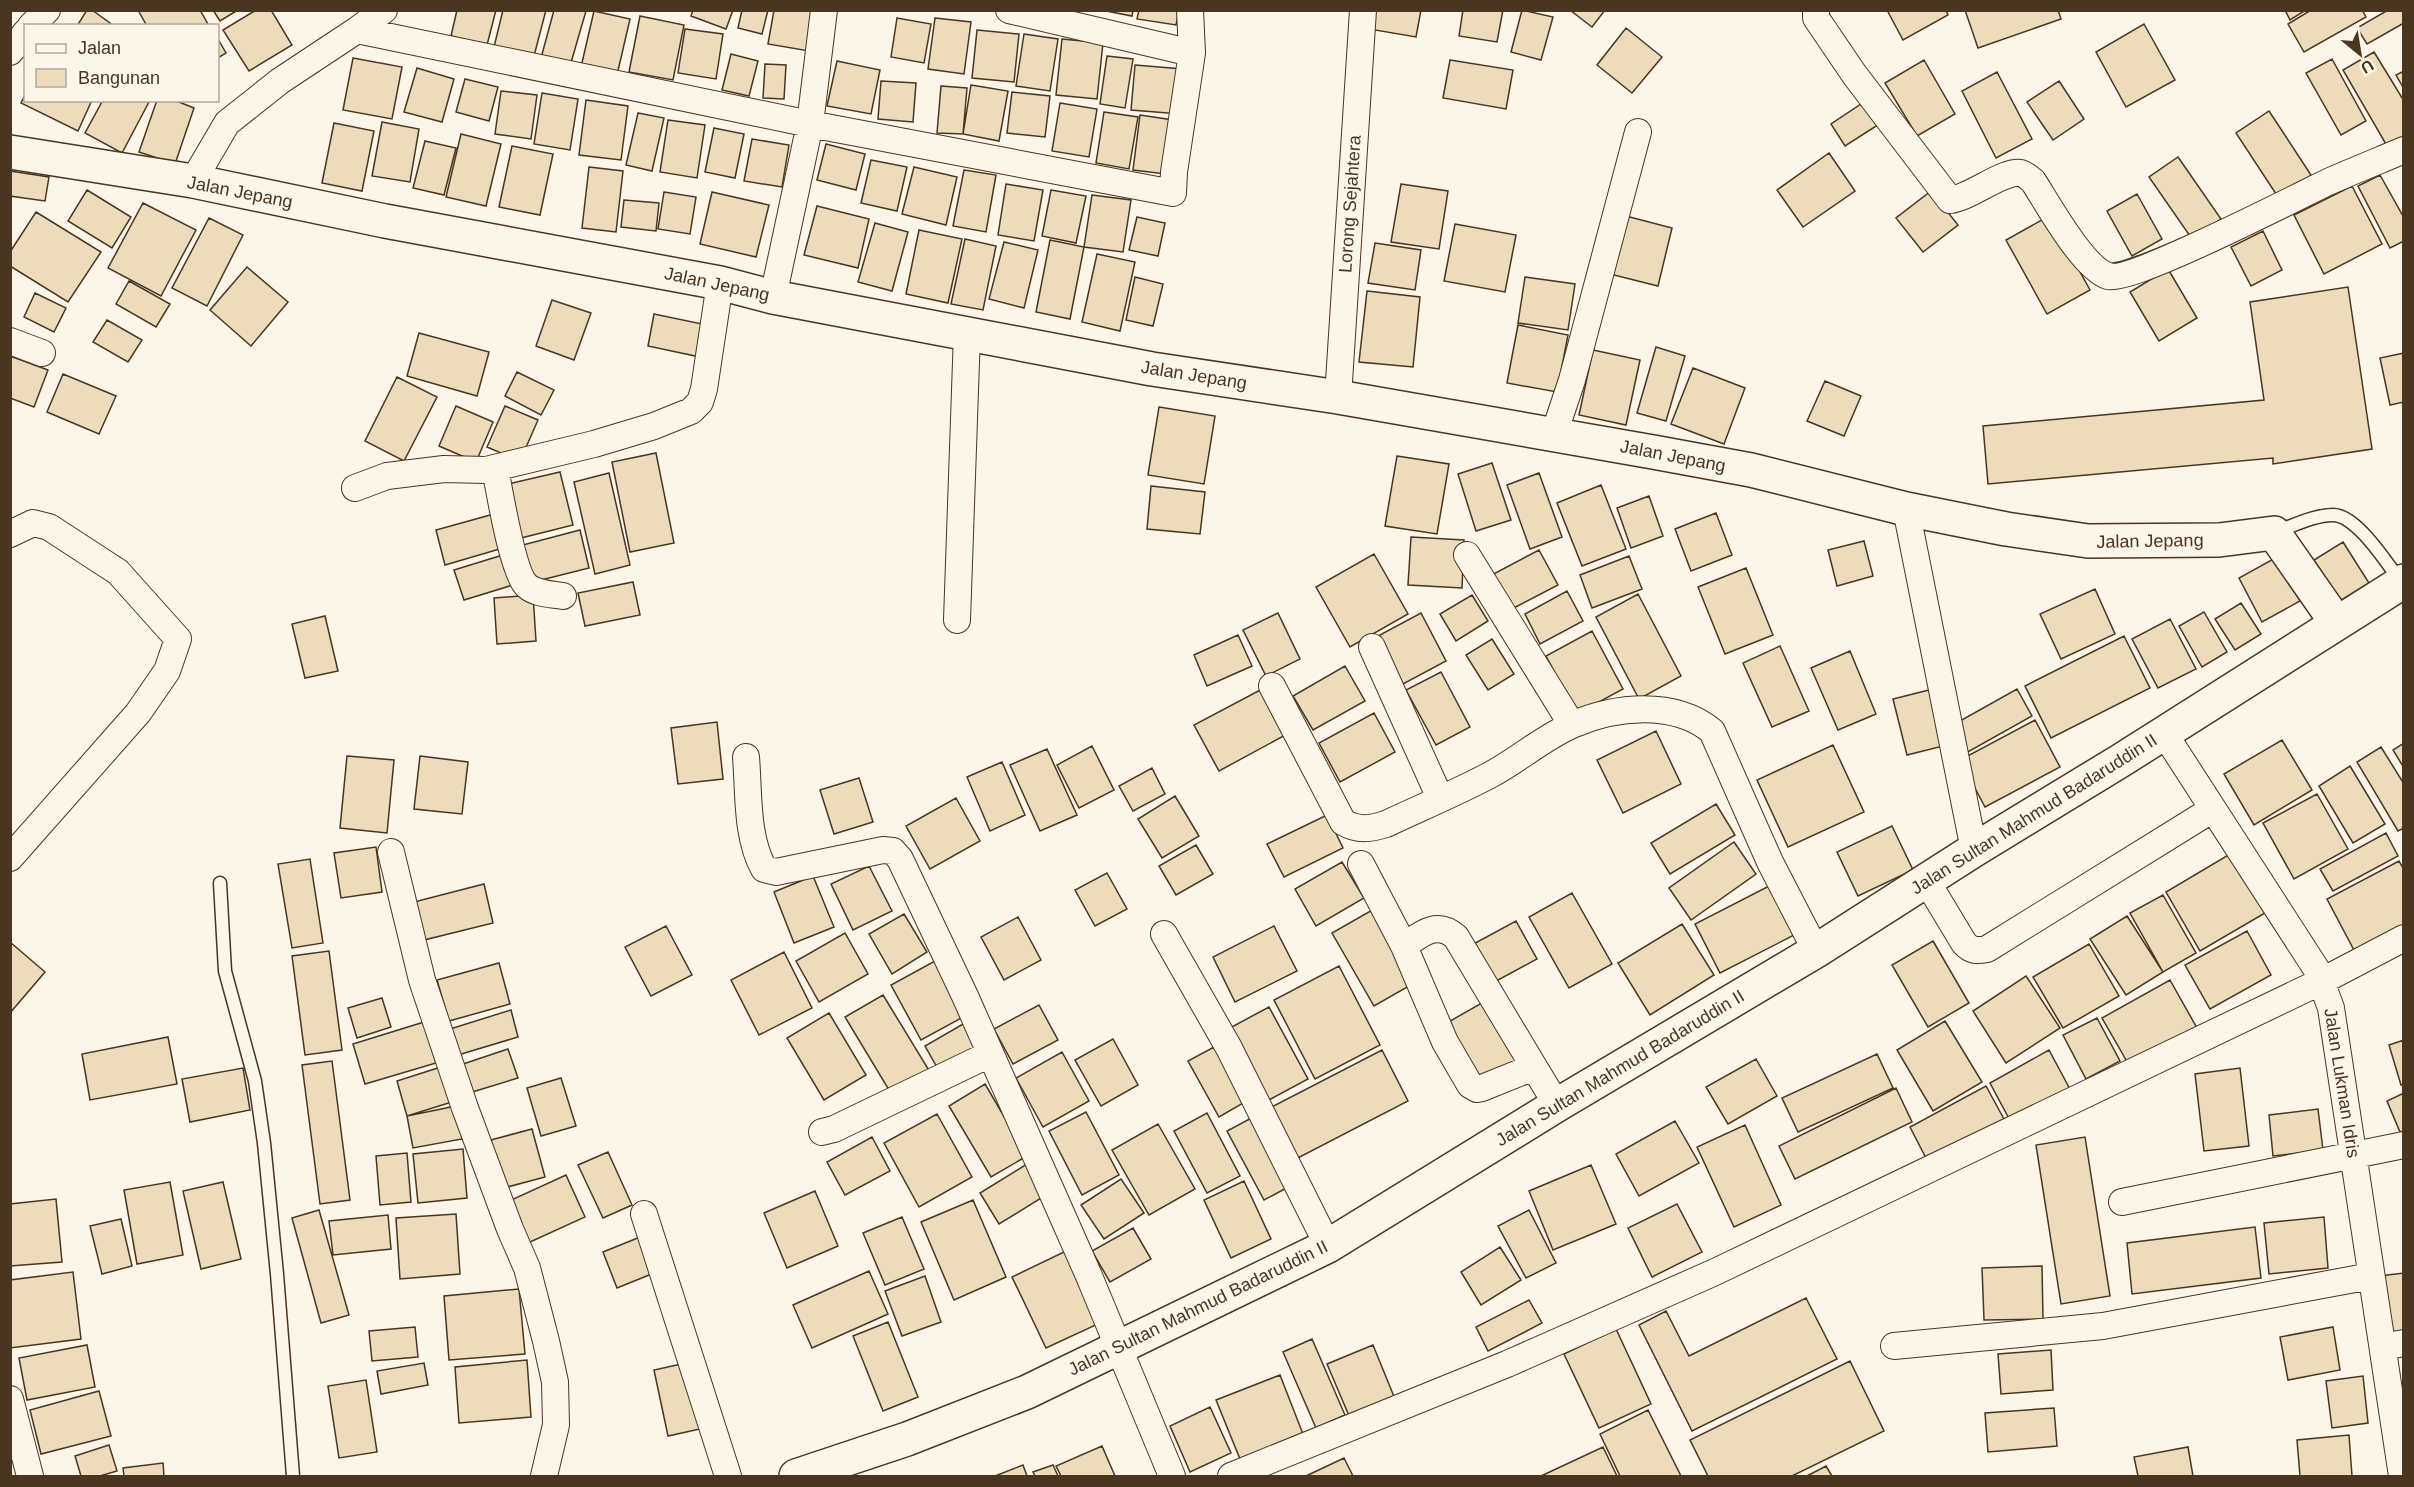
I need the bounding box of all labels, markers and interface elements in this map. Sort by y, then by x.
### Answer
legend [24,24,219,102]
north arrow [2330,24,2390,84]
text: Jalan [78,38,121,58]
text: U [2358,56,2377,77]
text: Bangunan [78,68,160,88]
street label: Lorong Sejahtera [1335,133,1365,274]
street label: Jalan Jepang [186,172,294,212]
street label: Jalan Jepang [663,263,771,305]
street label: Jalan Jepang [1140,357,1248,393]
street label: Jalan Jepang [1619,436,1727,476]
street label: Jalan Jepang [2096,530,2204,552]
street label: Jalan Sultan Mahmud Badaruddin II [1907,730,2161,898]
street label: Jalan Sultan Mahmud Badaruddin II [1492,986,1748,1150]
street label: Jalan Lukman Idris [2320,1007,2364,1159]
street label: Jalan Sultan Mahmud Badaruddin II [1065,1236,1331,1380]

